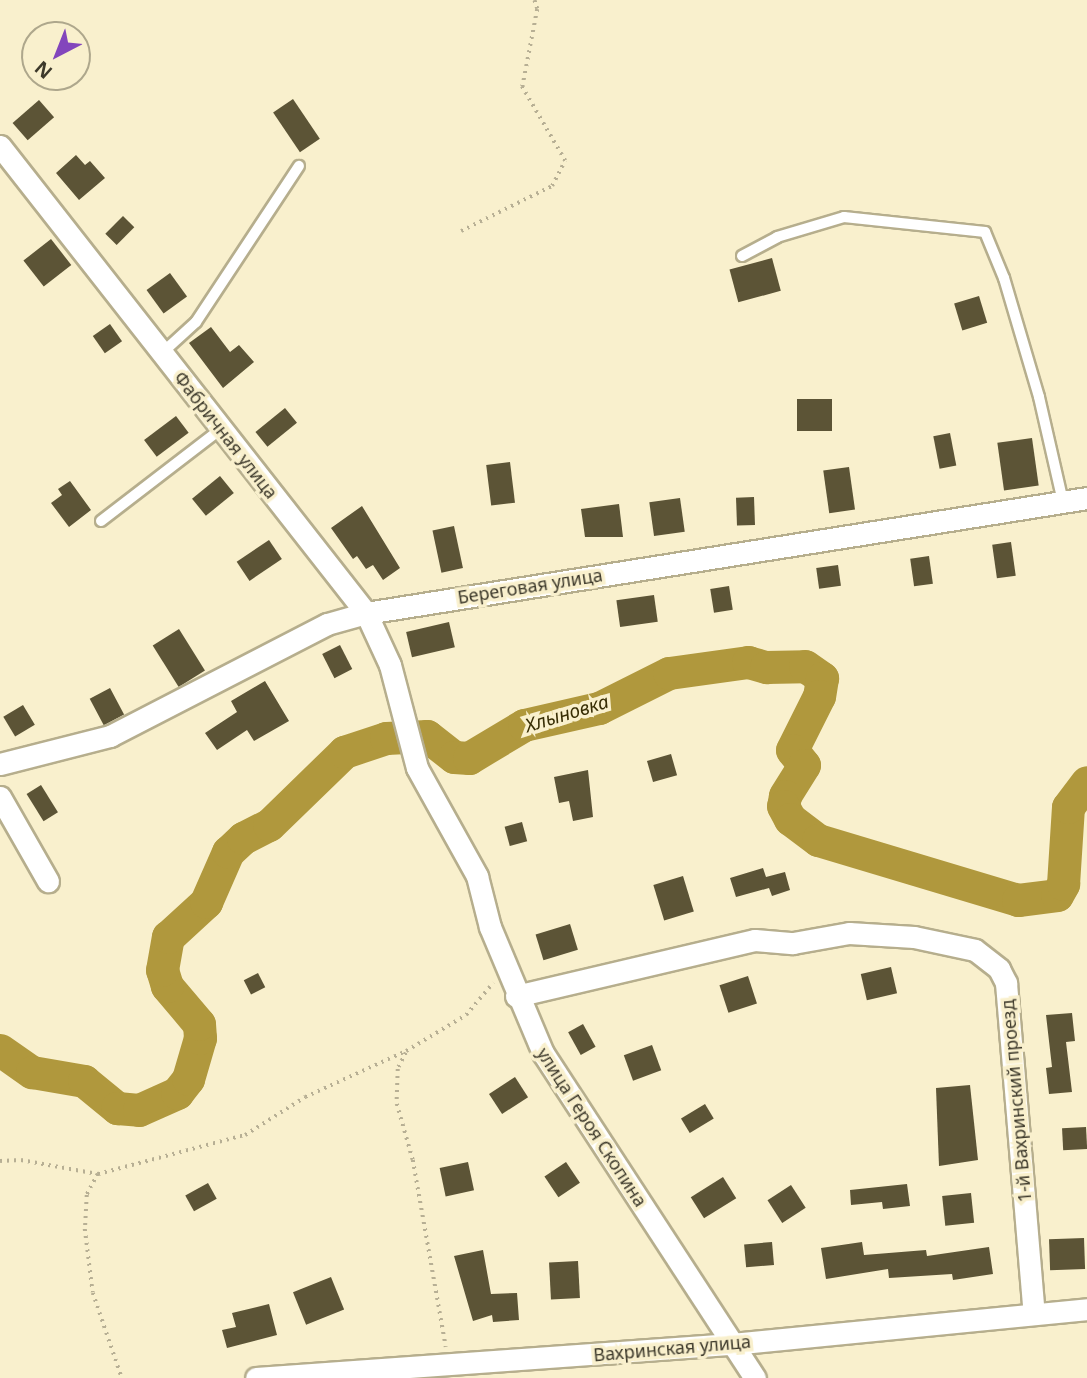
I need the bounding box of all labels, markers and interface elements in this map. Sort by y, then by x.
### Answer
north arrow [21,21,91,91]
text: N [29,55,58,85]
street label: Фабричная улица [170,367,282,503]
street label: Береговая улица [456,564,604,608]
water label: Хлыновка [522,691,612,737]
street label: 1-й Вахринский проезд [996,999,1036,1203]
street label: улица Героя Скопина [533,1043,651,1211]
street label: Вахринская улица [592,1330,752,1366]

